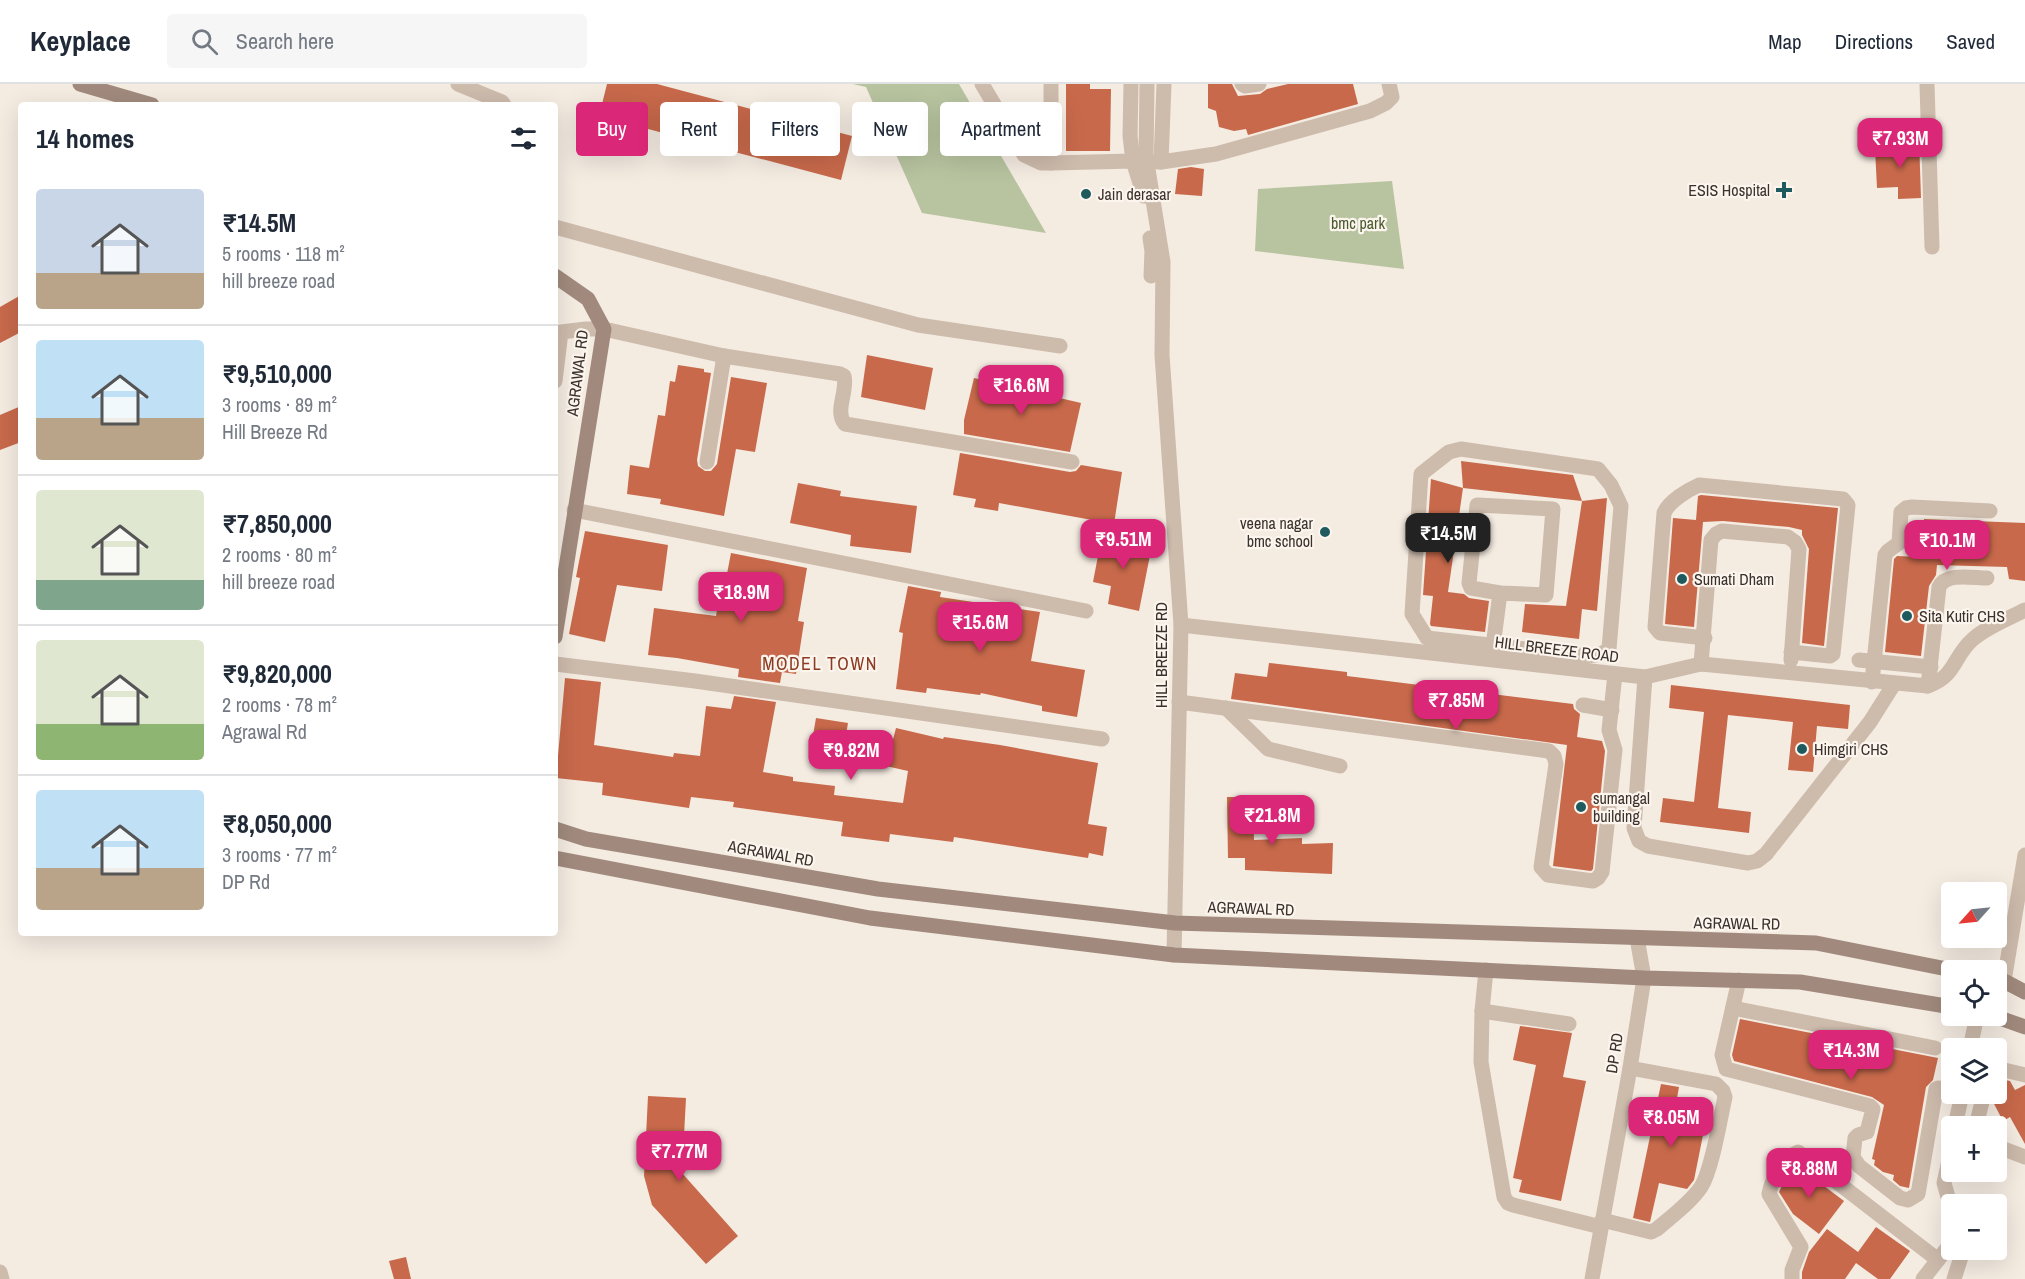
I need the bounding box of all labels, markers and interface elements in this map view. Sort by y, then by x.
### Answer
search box [167,14,587,68]
text: Keyplace [30,22,131,60]
icon: search [188,25,221,58]
text: Search here [236,26,334,56]
text: Map [1768,27,1802,56]
text: Directions [1835,27,1913,56]
text: Saved [1946,27,1995,56]
chip: Buy [576,102,648,156]
chip: Rent [660,102,738,156]
chip: Filters [750,102,840,156]
chip: New [852,102,928,156]
chip: Apartment [940,102,1062,156]
pin: ₹7.93M [1851,118,1949,169]
text: 14 homes [36,121,134,156]
icon: filters [507,122,540,155]
text: ₹7.93M [1871,124,1929,151]
place label: ESIS Hospital [1688,179,1770,201]
marker: ESIS Hospital [1775,181,1793,199]
place label: Jain derasar [1098,183,1172,205]
marker: Jain derasar [1079,187,1093,201]
text: ₹14.5M [222,205,296,240]
park label: bmc park [1331,212,1385,234]
icon: home [84,213,156,285]
text: 5 rooms · 118 m² [222,240,345,267]
text: hill breeze road [222,267,335,294]
street label: AGRAWAL RD [561,329,593,418]
text: ₹9,510,000 [222,356,332,391]
icon: home [84,364,156,436]
pin: ₹16.6M [972,365,1070,416]
text: ₹16.6M [992,371,1050,398]
text: 3 rooms · 89 m² [222,391,337,418]
text: Hill Breeze Rd [222,418,328,445]
text: ₹7,850,000 [222,506,332,541]
place label: veena nagar bmc school [1240,512,1314,552]
pin: ₹14.5M [1399,513,1497,564]
icon: home [84,514,156,586]
pin: ₹9.51M [1074,519,1172,570]
text: ₹14.5M [1419,519,1477,546]
pin: ₹10.1M [1898,520,1996,571]
text: ₹9.51M [1094,525,1152,552]
marker: veena nagar bmc school [1318,525,1332,539]
text: ₹10.1M [1918,526,1976,553]
text: 2 rooms · 80 m² [222,541,337,568]
text: hill breeze road [222,568,335,595]
place label: Sumati Dham [1694,568,1774,590]
pin: ₹18.9M [692,572,790,623]
marker: Sumati Dham [1675,572,1689,586]
text: ₹18.9M [712,578,770,605]
pin: ₹15.6M [931,602,1029,653]
street label: HILL BREEZE RD [1150,602,1172,708]
place label: Sita Kutir CHS [1919,605,2005,627]
text: ₹15.6M [951,608,1009,635]
marker: Sita Kutir CHS [1900,609,1914,623]
street label: HILL BREEZE ROAD [1494,630,1620,668]
district label: MODEL TOWN [762,651,878,676]
text: ₹9,820,000 [222,656,332,691]
icon: home [84,664,156,736]
pin: ₹7.85M [1407,680,1505,731]
text: ₹7.85M [1427,686,1485,713]
text: 2 rooms · 78 m² [222,691,337,718]
text: Agrawal Rd [222,718,307,745]
pin: ₹9.82M [802,730,900,781]
text: ₹9.82M [822,736,880,763]
place label: Himgiri CHS [1814,738,1889,760]
marker: Himgiri CHS [1795,742,1809,756]
place label: sumangal building [1593,787,1650,827]
pin: ₹21.8M [1223,795,1321,846]
marker: sumangal building [1574,800,1588,814]
text: ₹21.8M [1243,801,1301,828]
text: ₹8,050,000 [222,806,332,841]
icon: home [84,814,156,886]
street label: AGRAWAL RD [725,834,816,871]
text: 3 rooms · 77 m² [222,841,337,868]
text: DP Rd [222,868,270,895]
north arrow [1941,882,2007,948]
map controls [1941,882,2007,1260]
street label: AGRAWAL RD [1206,895,1295,921]
street label: AGRAWAL RD [1692,911,1781,935]
button: locate [1941,960,2007,1026]
pin: ₹14.3M [1802,1030,1900,1081]
street label: DP RD [1600,1031,1628,1075]
text: ₹14.3M [1822,1036,1880,1063]
button: layers [1941,1038,2007,1104]
pin: ₹8.05M [1622,1097,1720,1148]
text: ₹8.05M [1642,1103,1700,1130]
button: + [1941,1116,2007,1182]
pin: ₹7.77M [630,1131,728,1182]
text: ₹7.77M [650,1137,708,1164]
pin: ₹8.88M [1760,1148,1858,1199]
text: ₹8.88M [1780,1154,1838,1181]
button: − [1941,1194,2007,1260]

